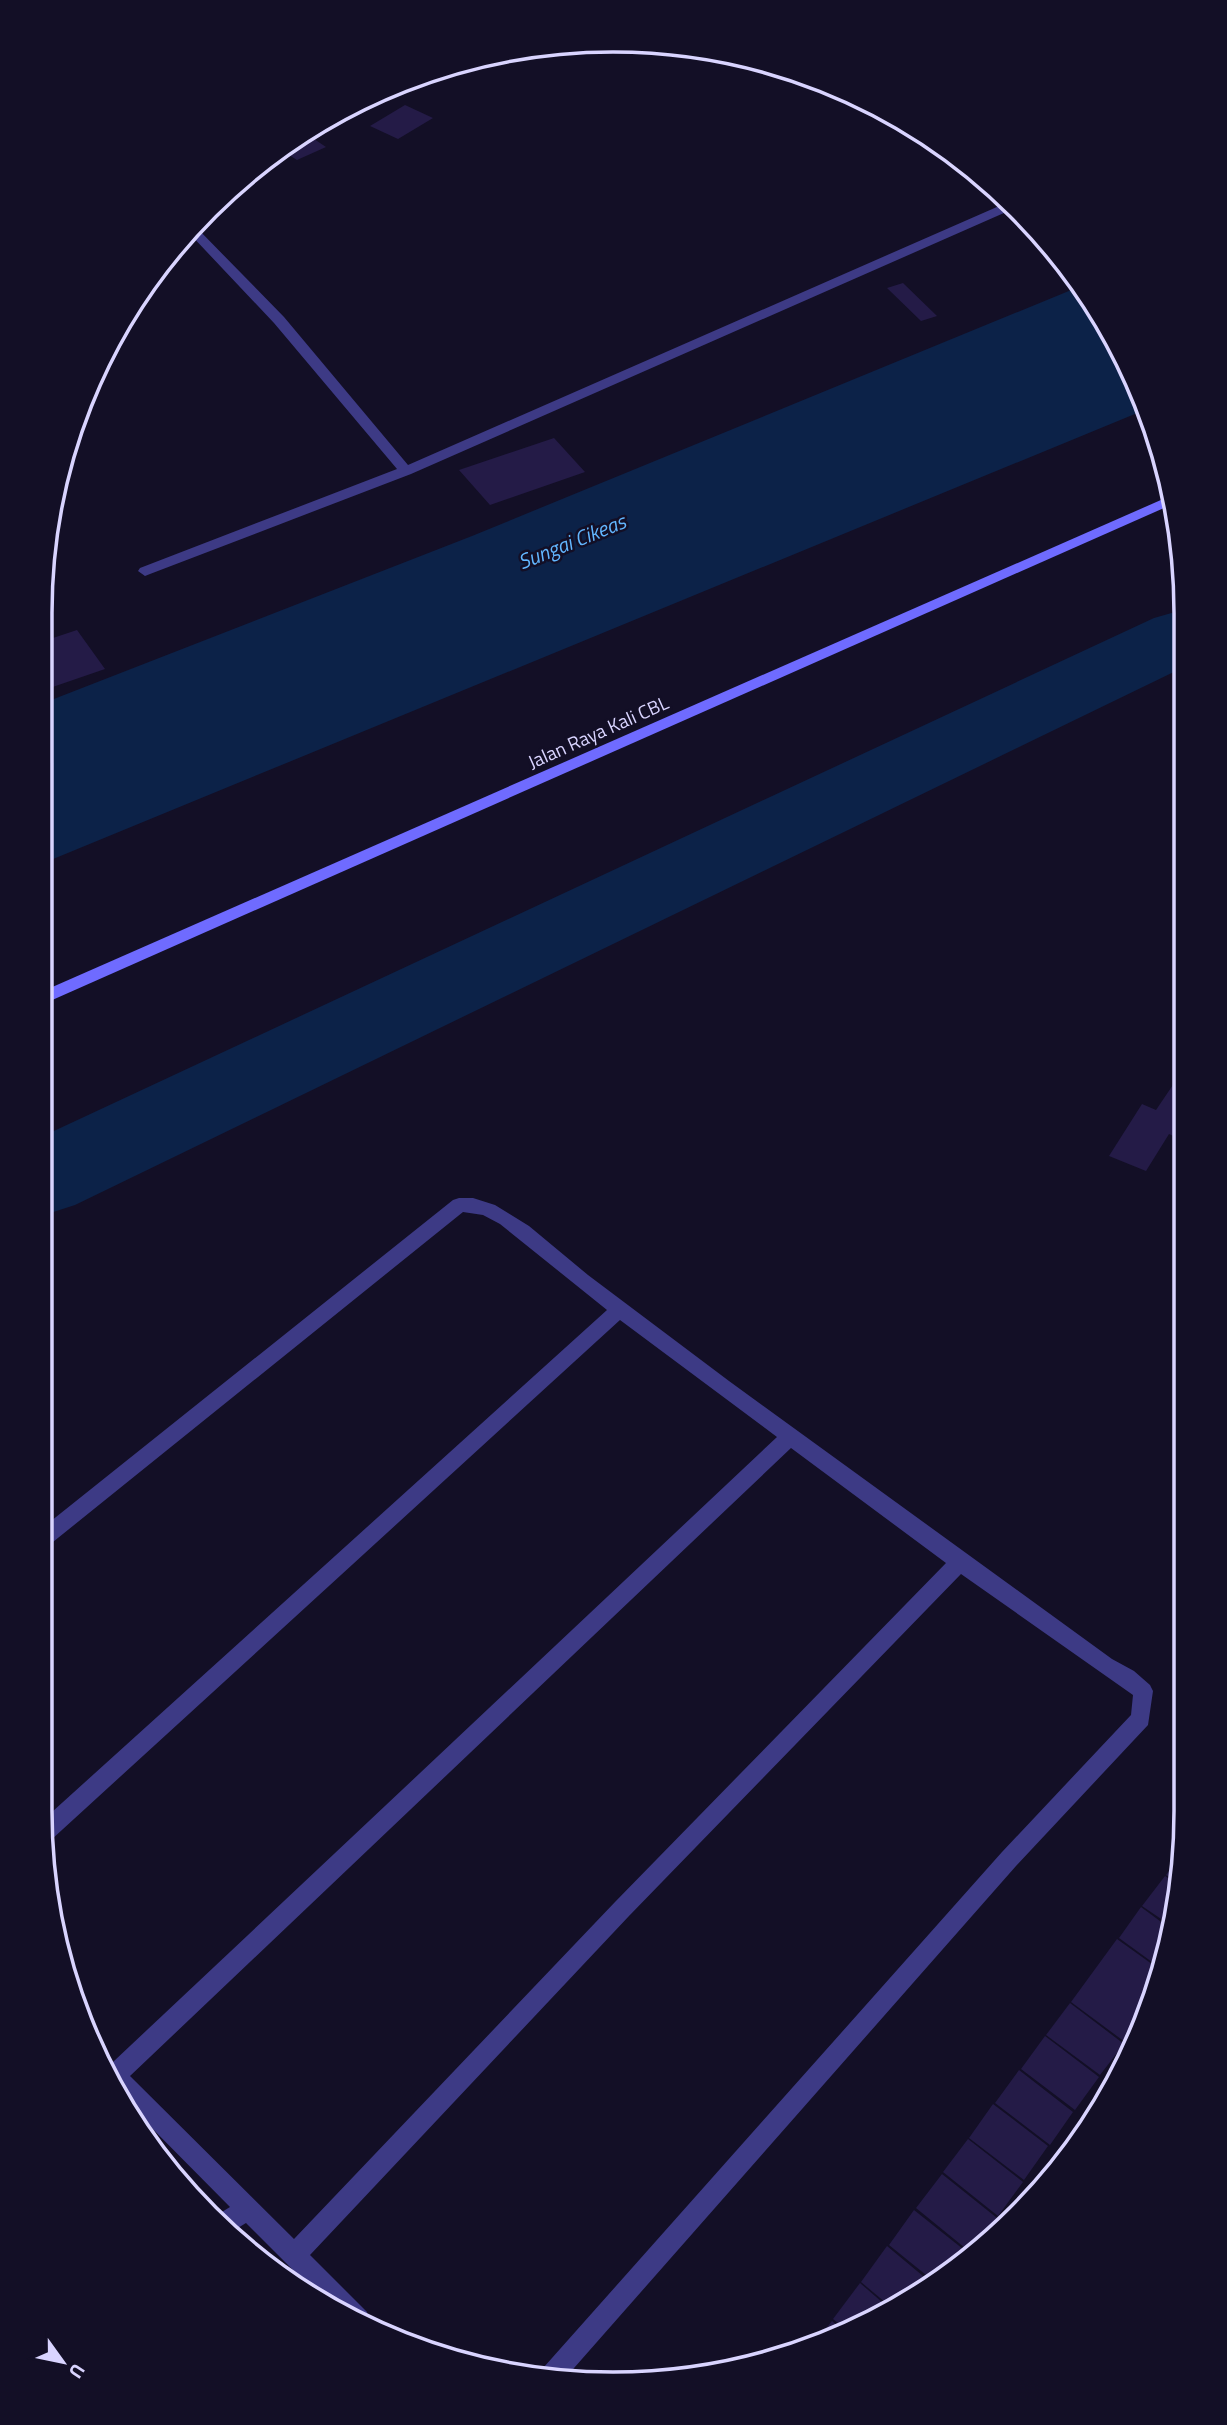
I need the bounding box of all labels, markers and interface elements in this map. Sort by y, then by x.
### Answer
water label: Sungai Cikeas [513,504,632,577]
street label: Jalan Raya Kali CBL [523,688,673,776]
north arrow [28,2327,98,2397]
text: U [62,2358,93,2385]

